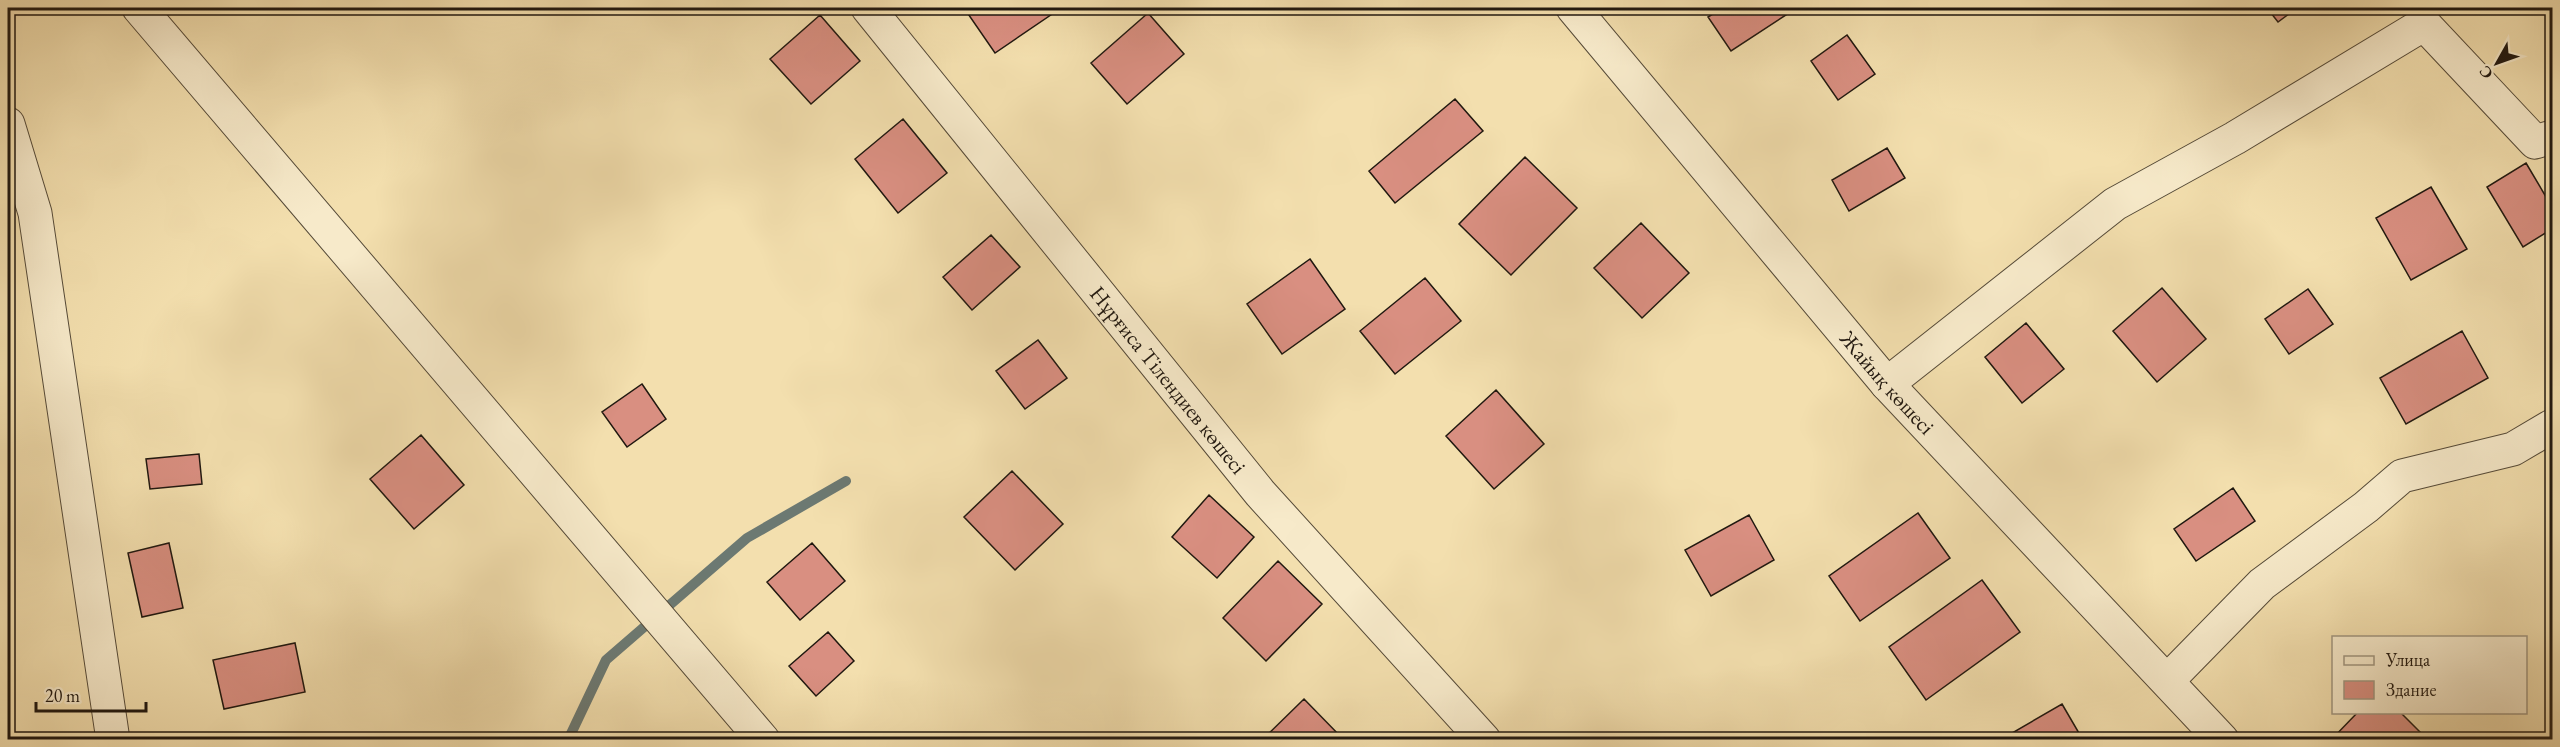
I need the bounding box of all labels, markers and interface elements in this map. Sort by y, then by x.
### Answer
north arrow [2467,33,2527,93]
text: С [2474,61,2498,83]
street label: Нұрғиса Тілендиев көшесі [1083,280,1253,480]
street label: Жайық көшесі [1833,324,1941,441]
legend [2332,636,2527,714]
text: Улица [2385,648,2431,671]
scale bar [36,675,146,713]
text: Здание [2386,678,2436,701]
text: 20 m [45,684,80,707]

